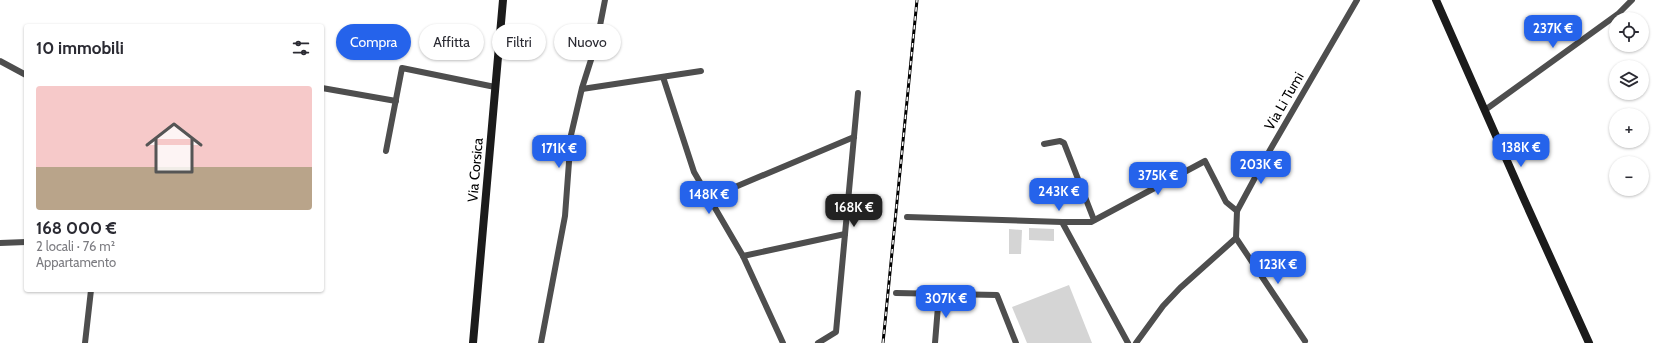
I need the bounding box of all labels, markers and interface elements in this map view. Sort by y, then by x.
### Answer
map controls [1609,12,1649,196]
button: locate [1609,12,1649,52]
pin: 237K € [1520,15,1586,49]
text: 237K € [1533,20,1573,36]
chip: Compra [336,24,411,60]
chip: Affitta [419,24,484,60]
chip: Filtri [492,24,546,60]
chip: Nuovo [554,24,621,60]
icon: filters [290,37,312,59]
text: 10 immobili [36,38,124,58]
button: layers [1609,60,1649,100]
street label: Via Li Tumi [1260,69,1308,133]
button: + [1609,108,1649,148]
icon: home [138,112,210,184]
pin: 138K € [1488,134,1554,168]
pin: 171K € [526,135,592,169]
street label: Via Corsica [463,137,487,203]
text: 138K € [1501,139,1541,155]
text: 171K € [541,140,577,156]
pin: 203K € [1228,151,1294,185]
text: 203K € [1240,156,1282,172]
button: − [1609,156,1649,196]
pin: 375K € [1125,162,1191,196]
text: 375K € [1138,167,1178,183]
pin: 243K € [1026,178,1092,212]
pin: 148K € [676,181,742,215]
text: 243K € [1038,183,1080,199]
text: 148K € [689,186,729,202]
pin: 168K € [821,194,887,228]
text: 168K € [834,199,874,215]
text: 168 000 € [36,218,117,238]
text: 2 locali · 76 m² [36,238,115,254]
pin: 123K € [1245,251,1311,285]
text: Appartamento [36,254,116,270]
text: 123K € [1259,256,1297,272]
pin: 307K € [913,285,979,319]
text: 307K € [925,290,967,306]

